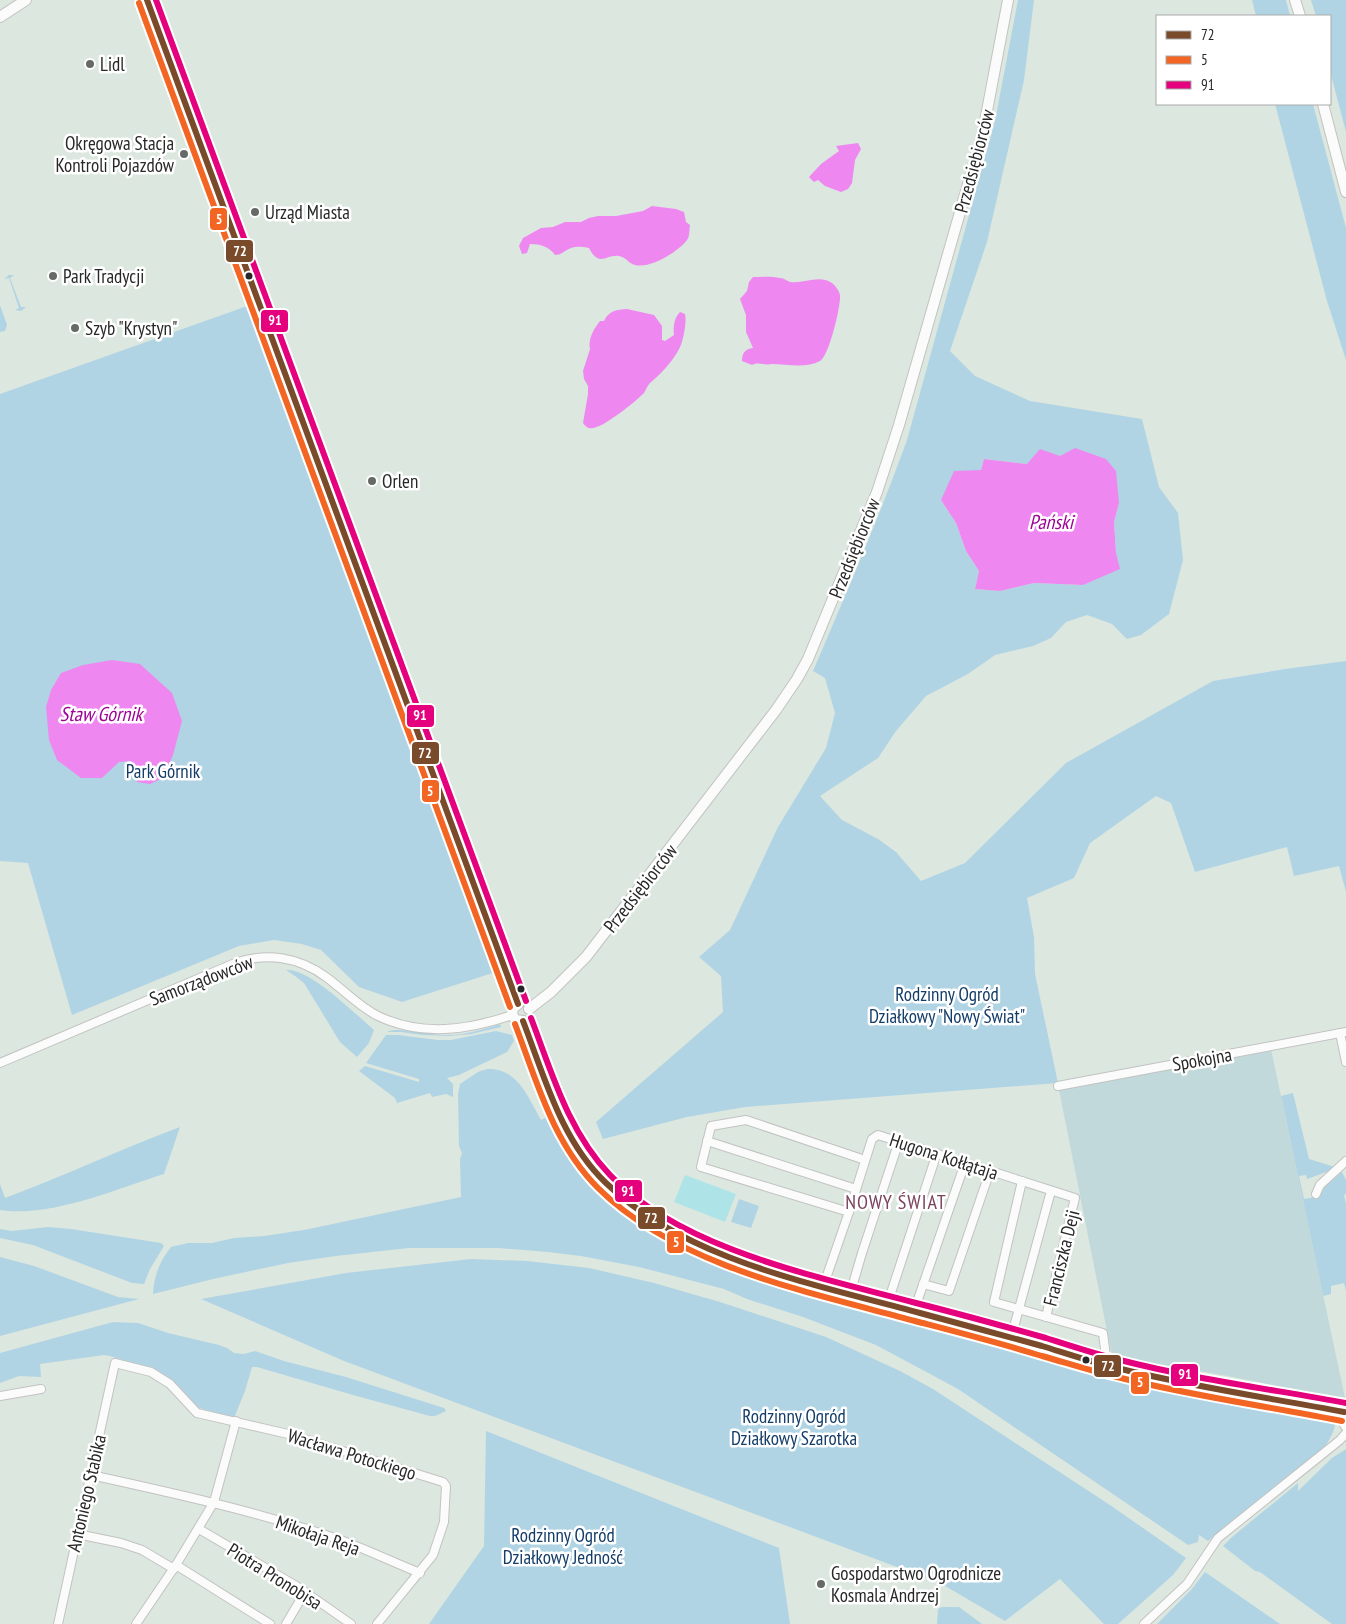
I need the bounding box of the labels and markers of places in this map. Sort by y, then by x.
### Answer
place label: Lidl [100,52,125,76]
marker: Lidl [84,58,96,70]
place label: Okręgowa Stacja Kontroli Pojazdów [55,131,175,177]
marker: Okręgowa Stacja Kontroli Pojazdów [178,148,190,160]
place label: Urząd Miasta [265,200,350,224]
marker: Urząd Miasta [249,206,261,218]
place label: Park Tradycji [63,264,144,288]
marker: Park Tradycji [47,270,59,282]
unlabelled marker [244,271,254,281]
place label: Szyb "Krystyn" [85,316,177,340]
marker: Szyb "Krystyn" [69,322,81,334]
place label: Orlen [382,469,418,493]
marker: Orlen [366,475,378,487]
unlabelled marker [516,984,526,994]
unlabelled marker [1081,1355,1091,1365]
place label: Gospodarstwo Ogrodnicze Kosmala Andrzej [831,1561,1001,1607]
marker: Gospodarstwo Ogrodnicze Kosmala Andrzej [815,1578,827,1590]

